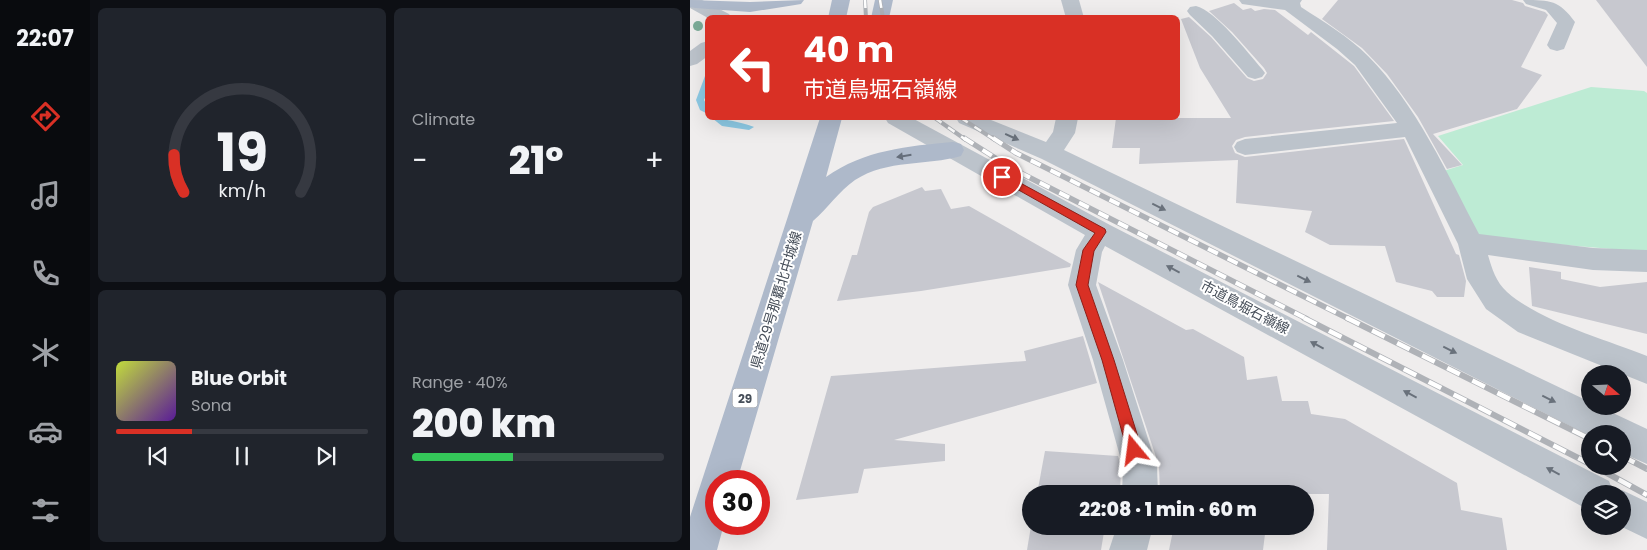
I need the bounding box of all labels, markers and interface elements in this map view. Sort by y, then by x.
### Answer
text: 22:07 [16,23,74,54]
text: 40 m [803,25,894,74]
icon: left [720,35,785,100]
text: 市道鳥堀石嶺線 [803,74,957,105]
icon: directions [28,99,63,134]
text: Climate [412,108,475,131]
text: 19 [216,116,268,189]
one-way arrow [1005,133,1019,141]
text: 21° [509,134,563,187]
text: − [412,141,427,180]
text: + [645,141,664,180]
one-way arrow [896,152,912,160]
pin [981,156,1023,198]
icon: arrive [988,163,1016,191]
icon: music [28,178,63,213]
text: km/h [218,178,266,203]
one-way arrow [1151,203,1166,211]
street label: 県道29号那覇北中城線 [746,229,806,371]
icon: phone [28,256,63,291]
one-way arrow [1166,265,1180,273]
one-way arrow [1297,274,1312,283]
street label: 市道鳥堀石嶺線 [1197,275,1293,339]
icon: climate [28,335,63,370]
one-way arrow [1310,341,1324,349]
one-way arrow [1443,347,1457,355]
text: Blue Orbit [191,365,287,392]
north arrow [1581,365,1631,415]
map controls [1581,365,1631,535]
text: Range · 40% [412,371,508,394]
road number: 29 [732,388,758,408]
one-way arrow [1403,390,1417,398]
text: Sona [191,394,232,417]
one-way arrow [1542,395,1556,403]
text: 200 km [412,397,556,450]
icon: car [28,414,63,449]
position arrow [1107,423,1159,475]
button: search [1581,425,1631,475]
icon: previous [144,442,172,470]
icon: pause [228,442,256,470]
icon: next [312,442,340,470]
one-way arrow [1546,467,1561,475]
speed limit sign: 30 [705,470,770,535]
button: layers [1581,485,1631,535]
icon: filters [28,493,63,528]
text: 22:08 · 1 min · 60 m [1079,496,1257,523]

